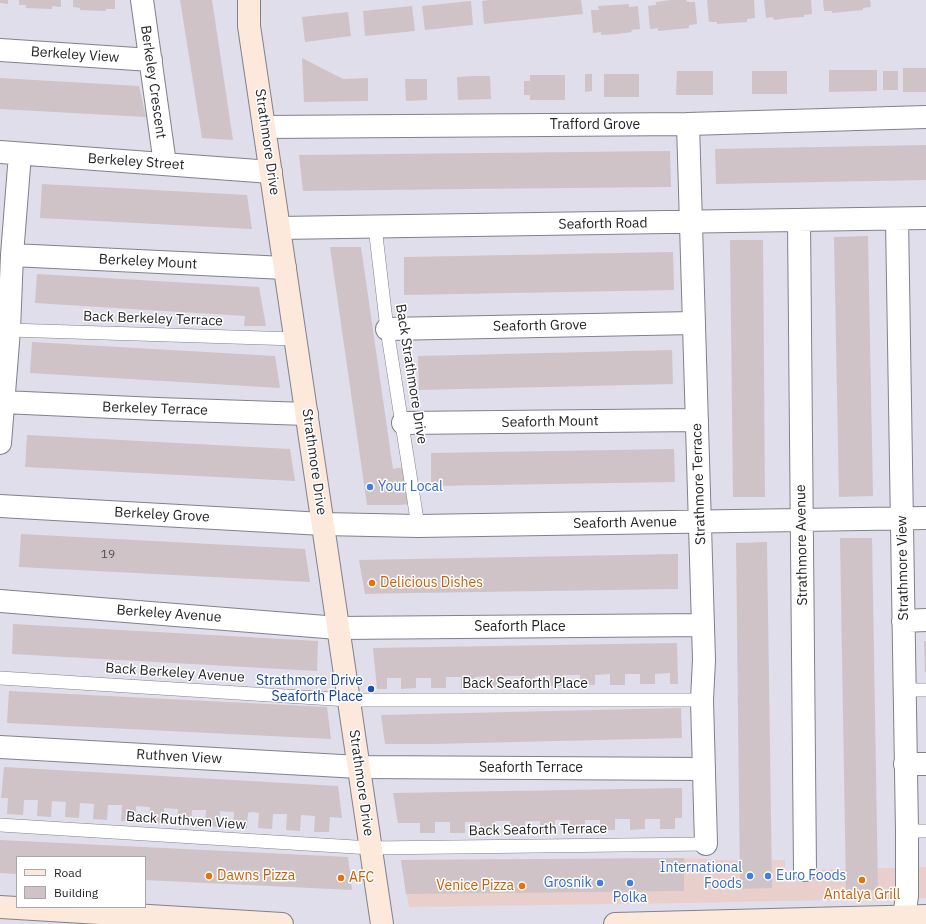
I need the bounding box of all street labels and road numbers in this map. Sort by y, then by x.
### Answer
street label: Berkeley Crescent [137,24,169,140]
street label: Berkeley View [30,44,120,66]
street label: Strathmore Drive [251,88,283,196]
street label: Trafford Grove [550,117,640,133]
street label: Berkeley Street [87,150,185,174]
street label: Seaforth Road [558,215,648,233]
street label: Berkeley Mount [98,251,198,273]
street label: Back Strathmore Drive [392,303,430,445]
street label: Back Berkeley Terrace [83,308,223,330]
street label: Seaforth Grove [493,317,587,335]
street label: Berkeley Terrace [102,399,208,419]
street label: Strathmore Drive [298,408,330,516]
street label: Seaforth Mount [501,413,599,431]
street label: Strathmore Terrace [688,423,710,545]
street label: Strathmore Avenue [793,484,811,606]
street label: Berkeley Grove [114,504,210,526]
street label: Seaforth Avenue [573,514,677,532]
street label: Strathmore View [894,515,912,621]
street label: Berkeley Avenue [116,602,222,626]
street label: Seaforth Place [474,619,566,635]
street label: Back Berkeley Avenue [105,660,245,686]
street label: Back Seaforth Place [462,676,588,692]
street label: Strathmore Drive [345,729,377,837]
street label: Ruthven View [136,746,222,768]
street label: Seaforth Terrace [479,760,583,776]
street label: Back Ruthven View [126,808,246,834]
street label: Back Seaforth Terrace [469,820,607,840]

